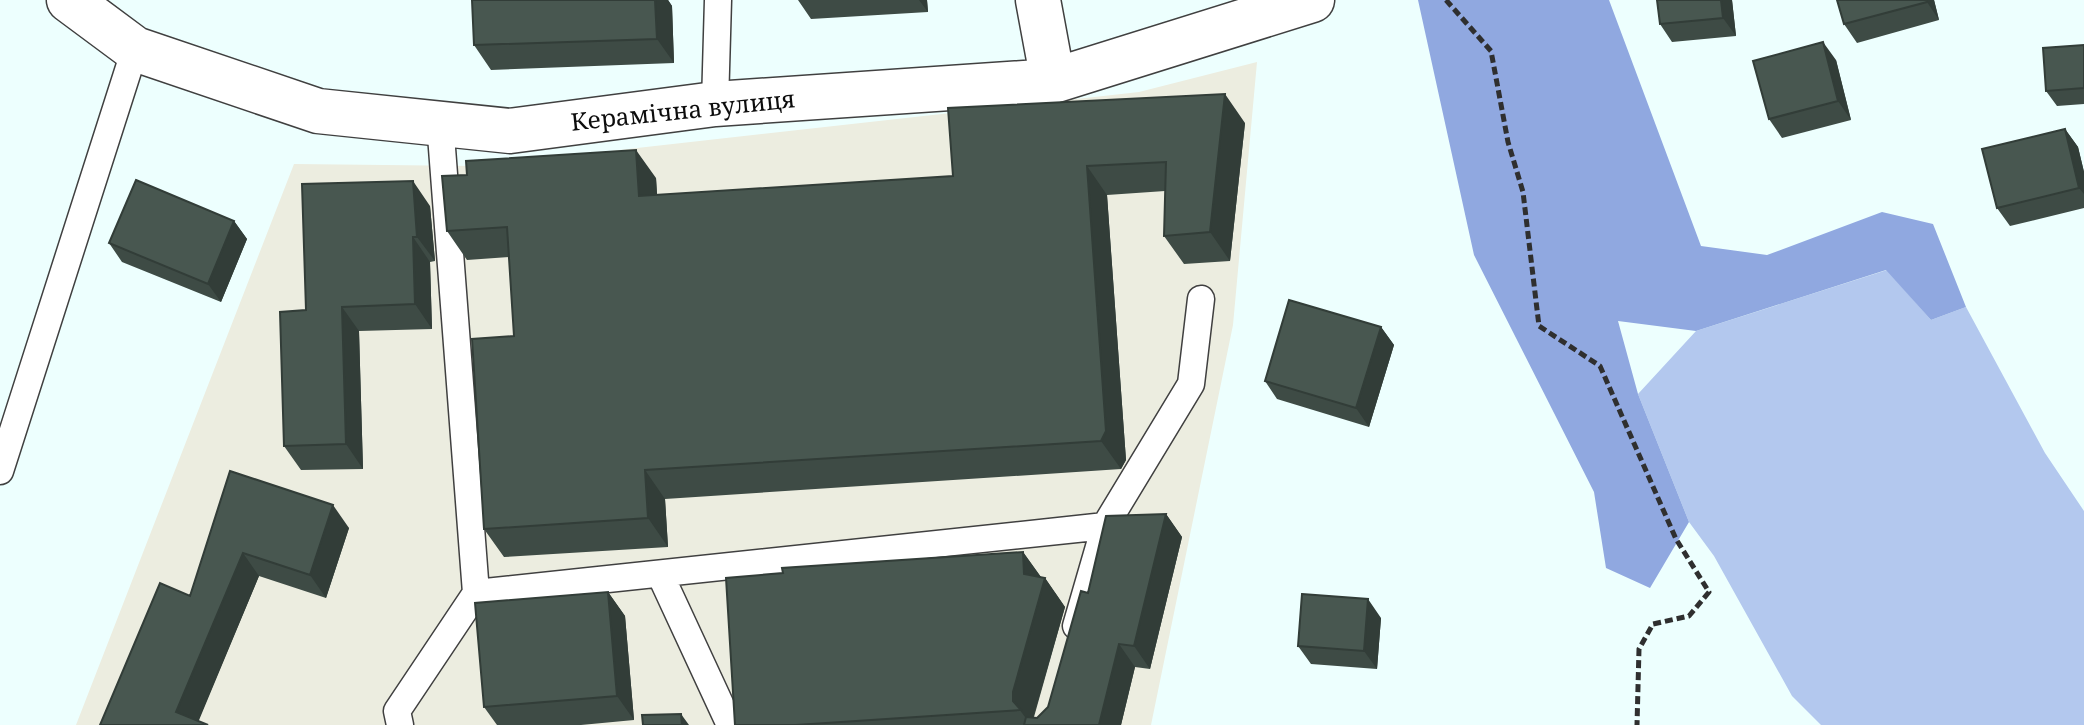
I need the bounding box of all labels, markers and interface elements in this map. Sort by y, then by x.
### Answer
street label: Керамічна вулиця [569,81,797,138]

